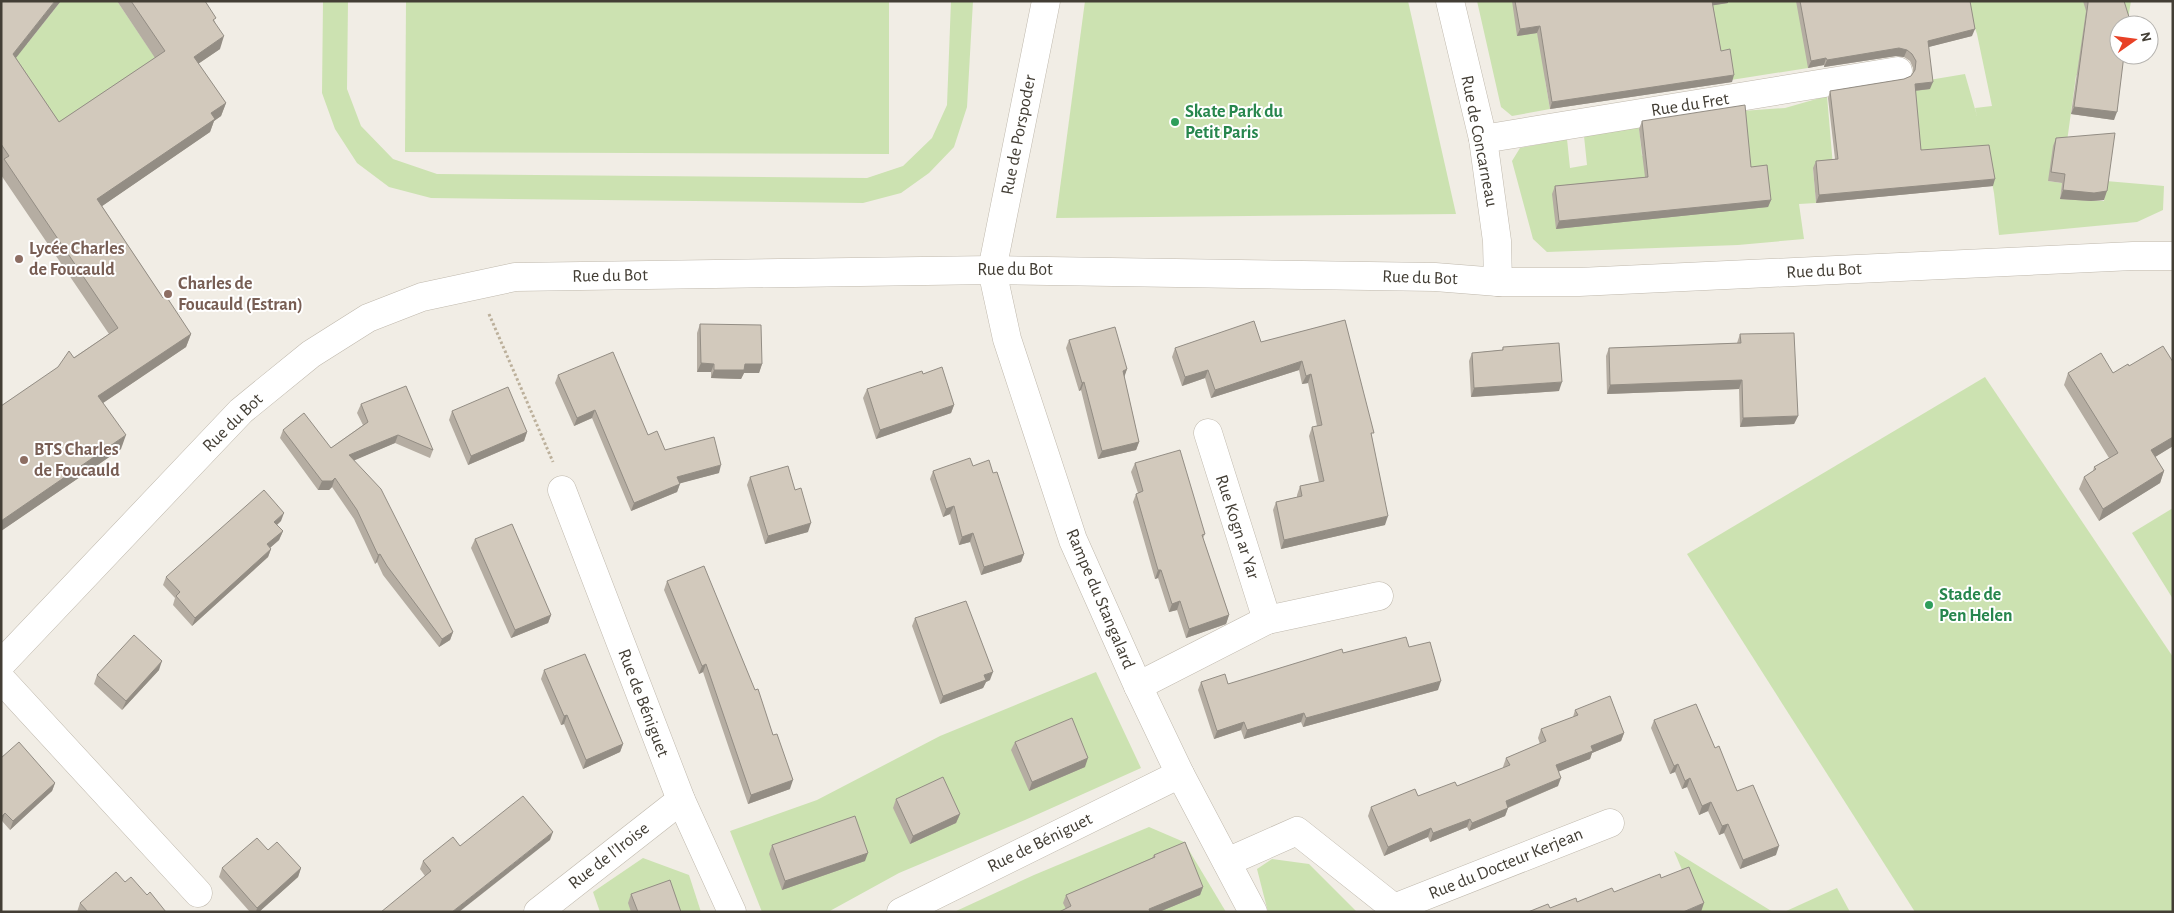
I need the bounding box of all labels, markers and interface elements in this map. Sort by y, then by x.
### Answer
north arrow [2109,15,2159,65]
text: N [2138,31,2154,44]
street label: Rue de Porspoder [999,73,1039,197]
street label: Rue de Concarneau [1457,74,1501,208]
street label: Rue du Fret [1650,90,1730,120]
place label: Skate Park du Petit Paris [1185,103,1284,142]
marker: Skate Park du Petit Paris [1169,116,1181,128]
place label: Lycée Charles de Foucauld [29,240,125,279]
marker: Lycée Charles de Foucauld [13,253,25,265]
street label: Rue du Bot [1786,260,1862,282]
street label: Rue du Bot [977,261,1053,279]
street label: Rue du Bot [572,266,648,286]
street label: Rue du Bot [1382,268,1458,288]
place label: Charles de Foucauld (Estran) [178,275,303,314]
marker: Charles de Foucauld (Estran) [162,288,174,300]
street label: Rue du Bot [200,390,267,456]
place label: BTS Charles de Foucauld [34,441,120,480]
marker: BTS Charles de Foucauld [18,454,30,466]
street label: Rue Kogn ar Yar [1212,473,1262,582]
street label: Rampe du Stangalard [1062,526,1138,672]
place label: Stade de Pen Helen [1939,586,2012,625]
marker: Stade de Pen Helen [1923,599,1935,611]
street label: Rue de Béniguet [614,647,672,760]
street label: Rue de Béniguet [985,810,1095,876]
street label: Rue de l'Iroise [565,819,653,893]
street label: Rue du Docteur Kerjean [1426,825,1586,903]

